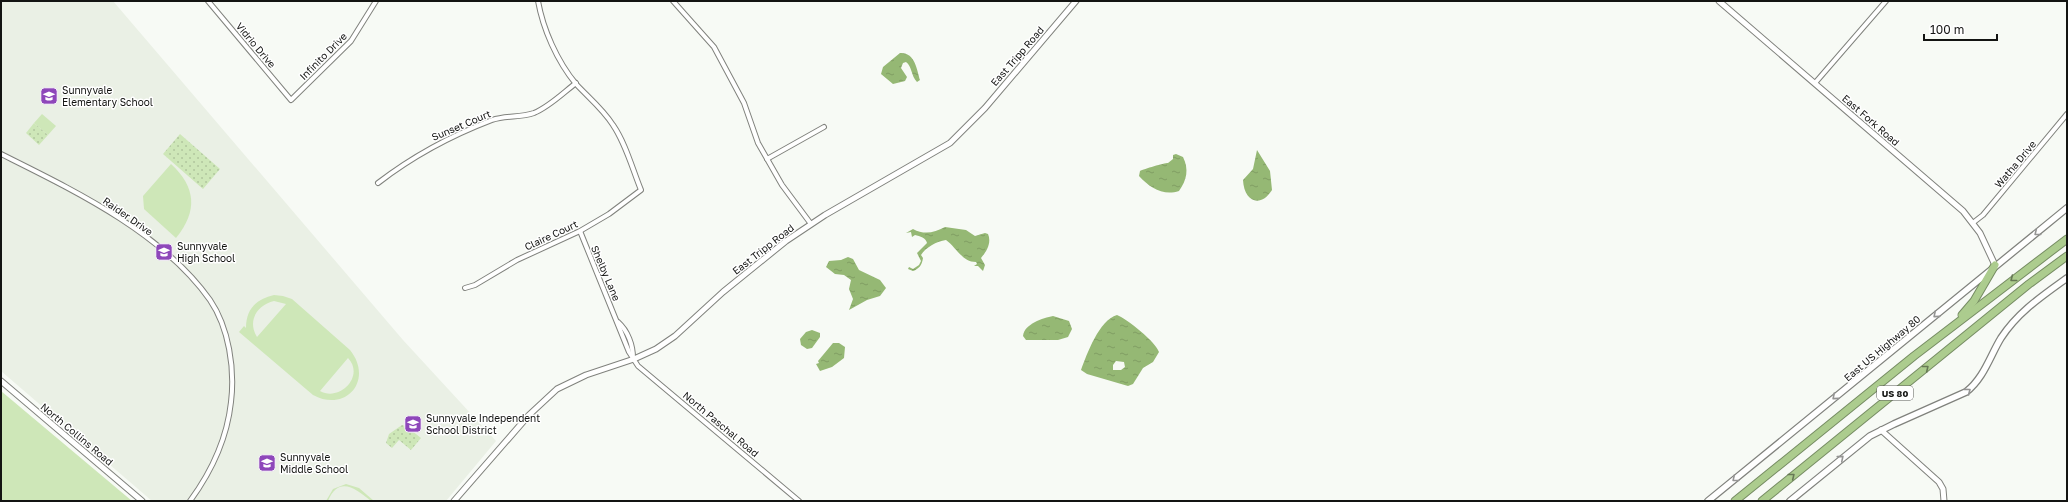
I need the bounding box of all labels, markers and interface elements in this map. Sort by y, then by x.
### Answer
scale bar [1924,16,1997,42]
street label: Vidrio Drive [234,20,279,70]
text: 100 m [1930,22,1964,37]
street label: East Tripp Road [988,24,1046,88]
street label: Infinito Drive [297,30,349,82]
place label: Sunnyvale Elementary School [62,84,153,108]
school or university icon: Sunnyvale Elementary School [39,86,59,106]
street label: East Fork Road [1840,92,1902,148]
street label: Sunset Court [430,107,492,143]
street label: Watha Drive [1992,138,2038,190]
street label: Raider Drive [101,194,155,238]
street label: Claire Court [522,217,580,253]
street label: East Tripp Road [730,221,796,277]
one-way arrow [2034,228,2041,235]
place label: Sunnyvale High School [177,240,235,264]
school or university icon: Sunnyvale High School [154,242,174,262]
street label: Shelby Lane [589,244,623,303]
one-way arrow [2011,274,2018,281]
one-way arrow [1933,310,1940,317]
street label: East US Highway 80 [1841,313,1923,383]
one-way arrow [1921,366,1928,373]
road number: US 80 [1877,386,1913,400]
street label: North Paschal Road [681,389,761,459]
one-way arrow [1963,389,1970,396]
one-way arrow [1833,393,1840,400]
street label: North Collins Road [38,400,116,468]
place label: Sunnyvale Independent School District [426,412,540,436]
school or university icon: Sunnyvale Independent School District [403,414,423,434]
place label: Sunnyvale Middle School [280,451,348,475]
school or university icon: Sunnyvale Middle School [257,453,277,473]
one-way arrow [1837,456,1844,463]
one-way arrow [1787,474,1794,481]
one-way arrow [1732,475,1739,482]

